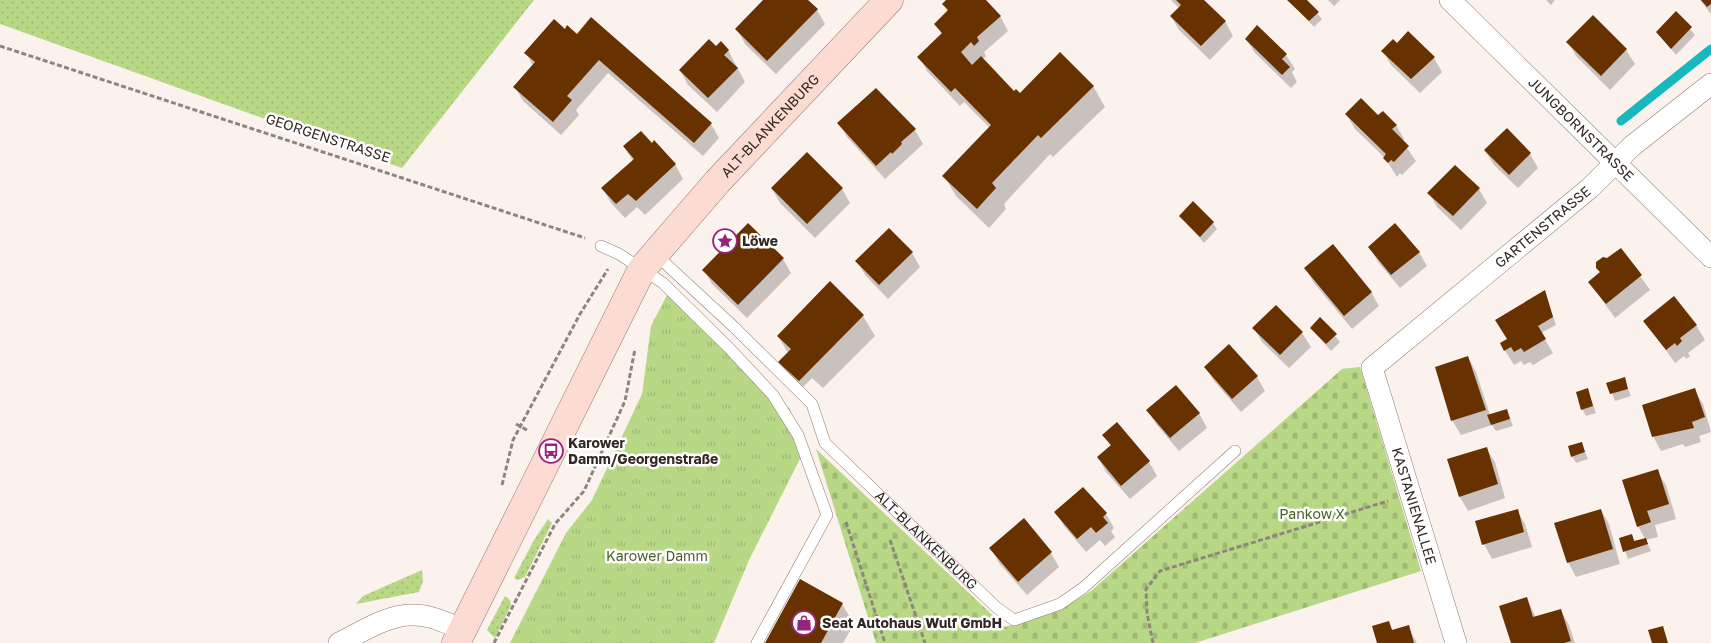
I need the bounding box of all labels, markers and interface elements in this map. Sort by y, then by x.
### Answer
street label: ALT-BLANKENBURG [717,70,823,181]
street label: JUNGBORNSTRASSE [1525,73,1638,184]
street label: GEORGENSTRASSE [264,109,393,166]
street label: GARTENSTRASSE [1491,182,1594,271]
place icon: Löwe [712,228,738,254]
place label: Löwe [742,232,778,249]
place label: Karower Damm/Georgenstraße [568,434,718,467]
bus stop icon: Karower Damm/Georgenstraße [538,438,564,464]
street label: KASTANIENALLEE [1389,445,1440,566]
street label: ALT-BLANKENBURG [872,487,982,593]
park label: Pankow X [1279,505,1345,522]
park label: Karower Damm [606,547,708,564]
shop icon: Seat Autohaus Wulf GmbH [791,610,817,636]
place label: Seat Autohaus Wulf GmbH [822,614,1002,631]

